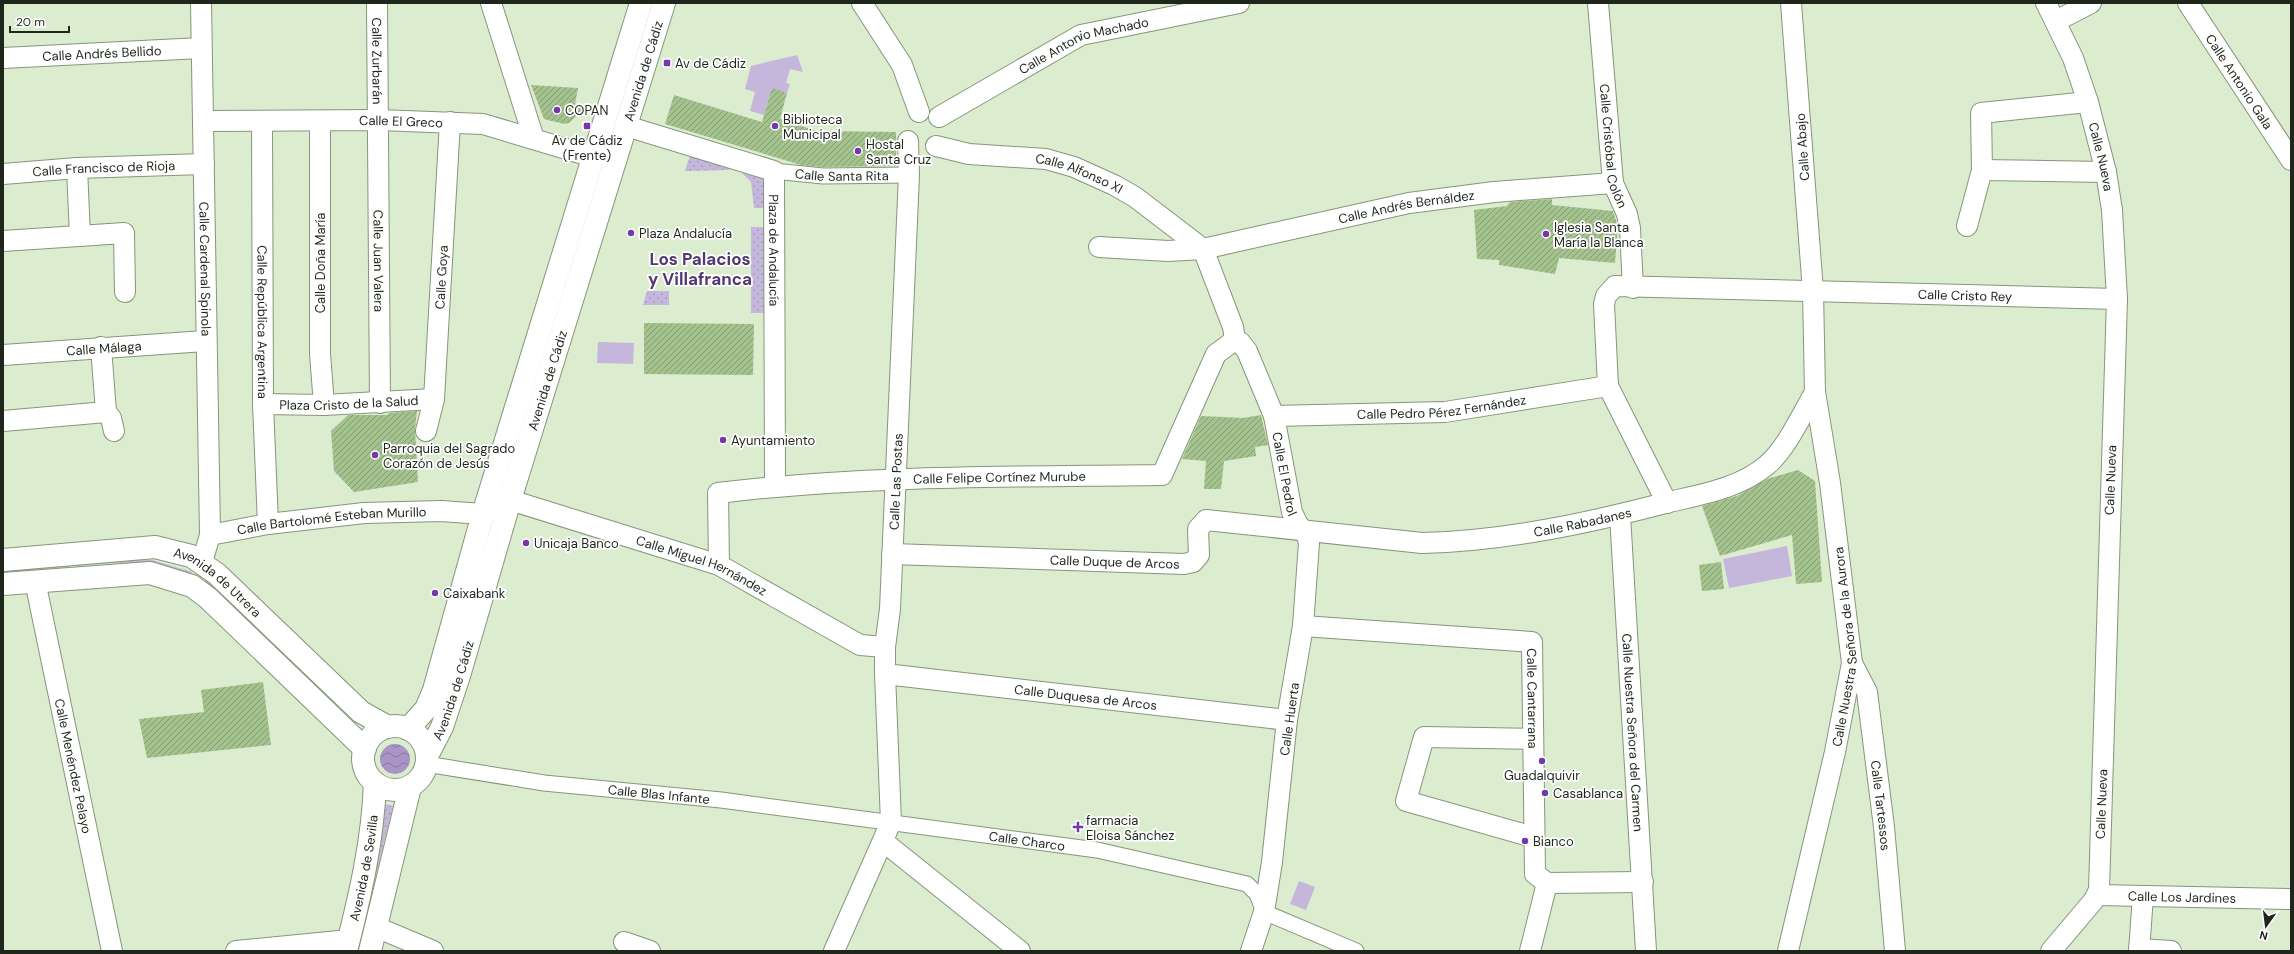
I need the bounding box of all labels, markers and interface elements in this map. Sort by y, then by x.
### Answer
scale bar [10,8,69,34]
street label: Calle Antonio Machado [1016,13,1150,78]
text: 20 m [16,14,45,30]
street label: Calle Zurbarán [368,17,386,105]
street label: Avenida de Cádiz [620,19,667,123]
street label: Calle Antonio Gala [2202,31,2277,133]
street label: Calle Andrés Bellido [42,42,162,65]
place label: Av de Cádiz [675,55,746,72]
marker: Av de Cádiz [662,58,672,68]
street label: Calle Cristóbal Colón [1596,83,1631,211]
place label: COPAN [565,102,608,119]
marker: COPAN [552,105,562,115]
place label: Biblioteca Municipal [783,111,842,143]
street label: Calle El Greco [359,112,443,131]
street label: Calle Abajo [1792,112,1813,181]
street label: Calle Nueva [2085,120,2117,192]
marker: Av de Cádiz (Frente) [582,121,592,131]
marker: Biblioteca Municipal [770,121,780,131]
place label: Av de Cádiz (Frente) [552,132,622,164]
place label: Hostal Santa Cruz [866,136,931,168]
marker: Hostal Santa Cruz [853,146,863,156]
street label: Calle Alfonso XI [1035,150,1126,197]
street label: Calle Francisco de Rioja [32,157,175,181]
street label: Calle Santa Rita [794,165,889,185]
street label: Calle Andrés Bernáldez [1337,187,1476,228]
street label: Plaza de Andalucía [765,194,782,306]
street label: Calle Cardenal Spinola [195,202,215,336]
street label: Calle Juan Valera [370,210,387,312]
street label: Calle Doña María [312,213,329,313]
place label: Iglesia Santa María la Blanca [1554,219,1643,251]
place label: Plaza Andalucía [639,225,732,242]
marker: Plaza Andalucía [626,228,636,238]
marker: Iglesia Santa María la Blanca [1541,229,1551,239]
street label: Calle República Argentina [253,245,271,399]
street label: Calle Goya [431,245,452,310]
district label: Los Palacios y Villafranca [648,248,752,290]
street label: Calle Cristo Rey [1918,286,2012,305]
street label: Avenida de Cádiz [524,328,571,433]
street label: Calle Málaga [66,337,142,360]
street label: Calle Pedro Pérez Fernández [1357,391,1527,423]
street label: Plaza Cristo de la Salud [279,392,419,414]
street label: Calle El Pedrol [1268,431,1301,519]
place label: Ayuntamiento [731,432,816,449]
street label: Calle Las Postas [885,433,907,530]
marker: Ayuntamiento [718,435,728,445]
place label: Parroquia del Sagrado Corazón de Jesús [383,440,515,472]
street label: Calle Nueva [2101,445,2120,515]
marker: Parroquia del Sagrado Corazón de Jesús [370,450,380,460]
street label: Calle Felipe Cortínez Murube [913,468,1086,488]
street label: Calle Bartolomé Esteban Murillo [236,503,427,539]
street label: Calle Rabadanes [1532,504,1633,541]
street label: Calle Miguel Hernández [634,532,770,599]
place label: Unicaja Banco [534,535,619,552]
marker: Unicaja Banco [521,538,531,548]
street label: Avenida de Utrera [172,544,265,621]
street label: Calle Nuestra Señora de la Aurora [1828,546,1861,748]
street label: Calle Duque de Arcos [1050,551,1180,573]
place label: Caixabank [443,585,506,602]
marker: Caixabank [430,588,440,598]
street label: Calle Nuestra Señora del Carmen [1618,633,1647,832]
street label: Avenida de Cádiz [429,639,478,743]
street label: Calle Cantarrana [1523,648,1541,749]
street label: Calle Duquesa de Arcos [1013,681,1158,714]
street label: Calle Huerta [1276,681,1303,757]
street label: Calle Menéndez Pelayo [51,697,95,835]
marker: Guadalquivir [1537,756,1547,766]
street label: Calle Tartessos [1867,759,1894,851]
place label: Guadalquivir [1504,767,1580,784]
street label: Calle Nueva [2092,769,2111,839]
street label: Calle Blas Infante [607,781,711,808]
place label: Casablanca [1553,785,1623,802]
marker: Casablanca [1540,788,1550,798]
place label: farmacia Eloisa Sánchez [1086,812,1174,844]
street label: Avenida de Sevilla [346,814,382,923]
marker: farmacia Eloisa Sánchez [1073,822,1083,832]
street label: Calle Charco [988,828,1066,855]
place label: Bianco [1533,833,1574,850]
marker: Bianco [1520,836,1530,846]
street label: Calle Los Jardines [2128,888,2236,907]
north arrow [2246,906,2286,946]
text: N [2258,928,2269,943]

